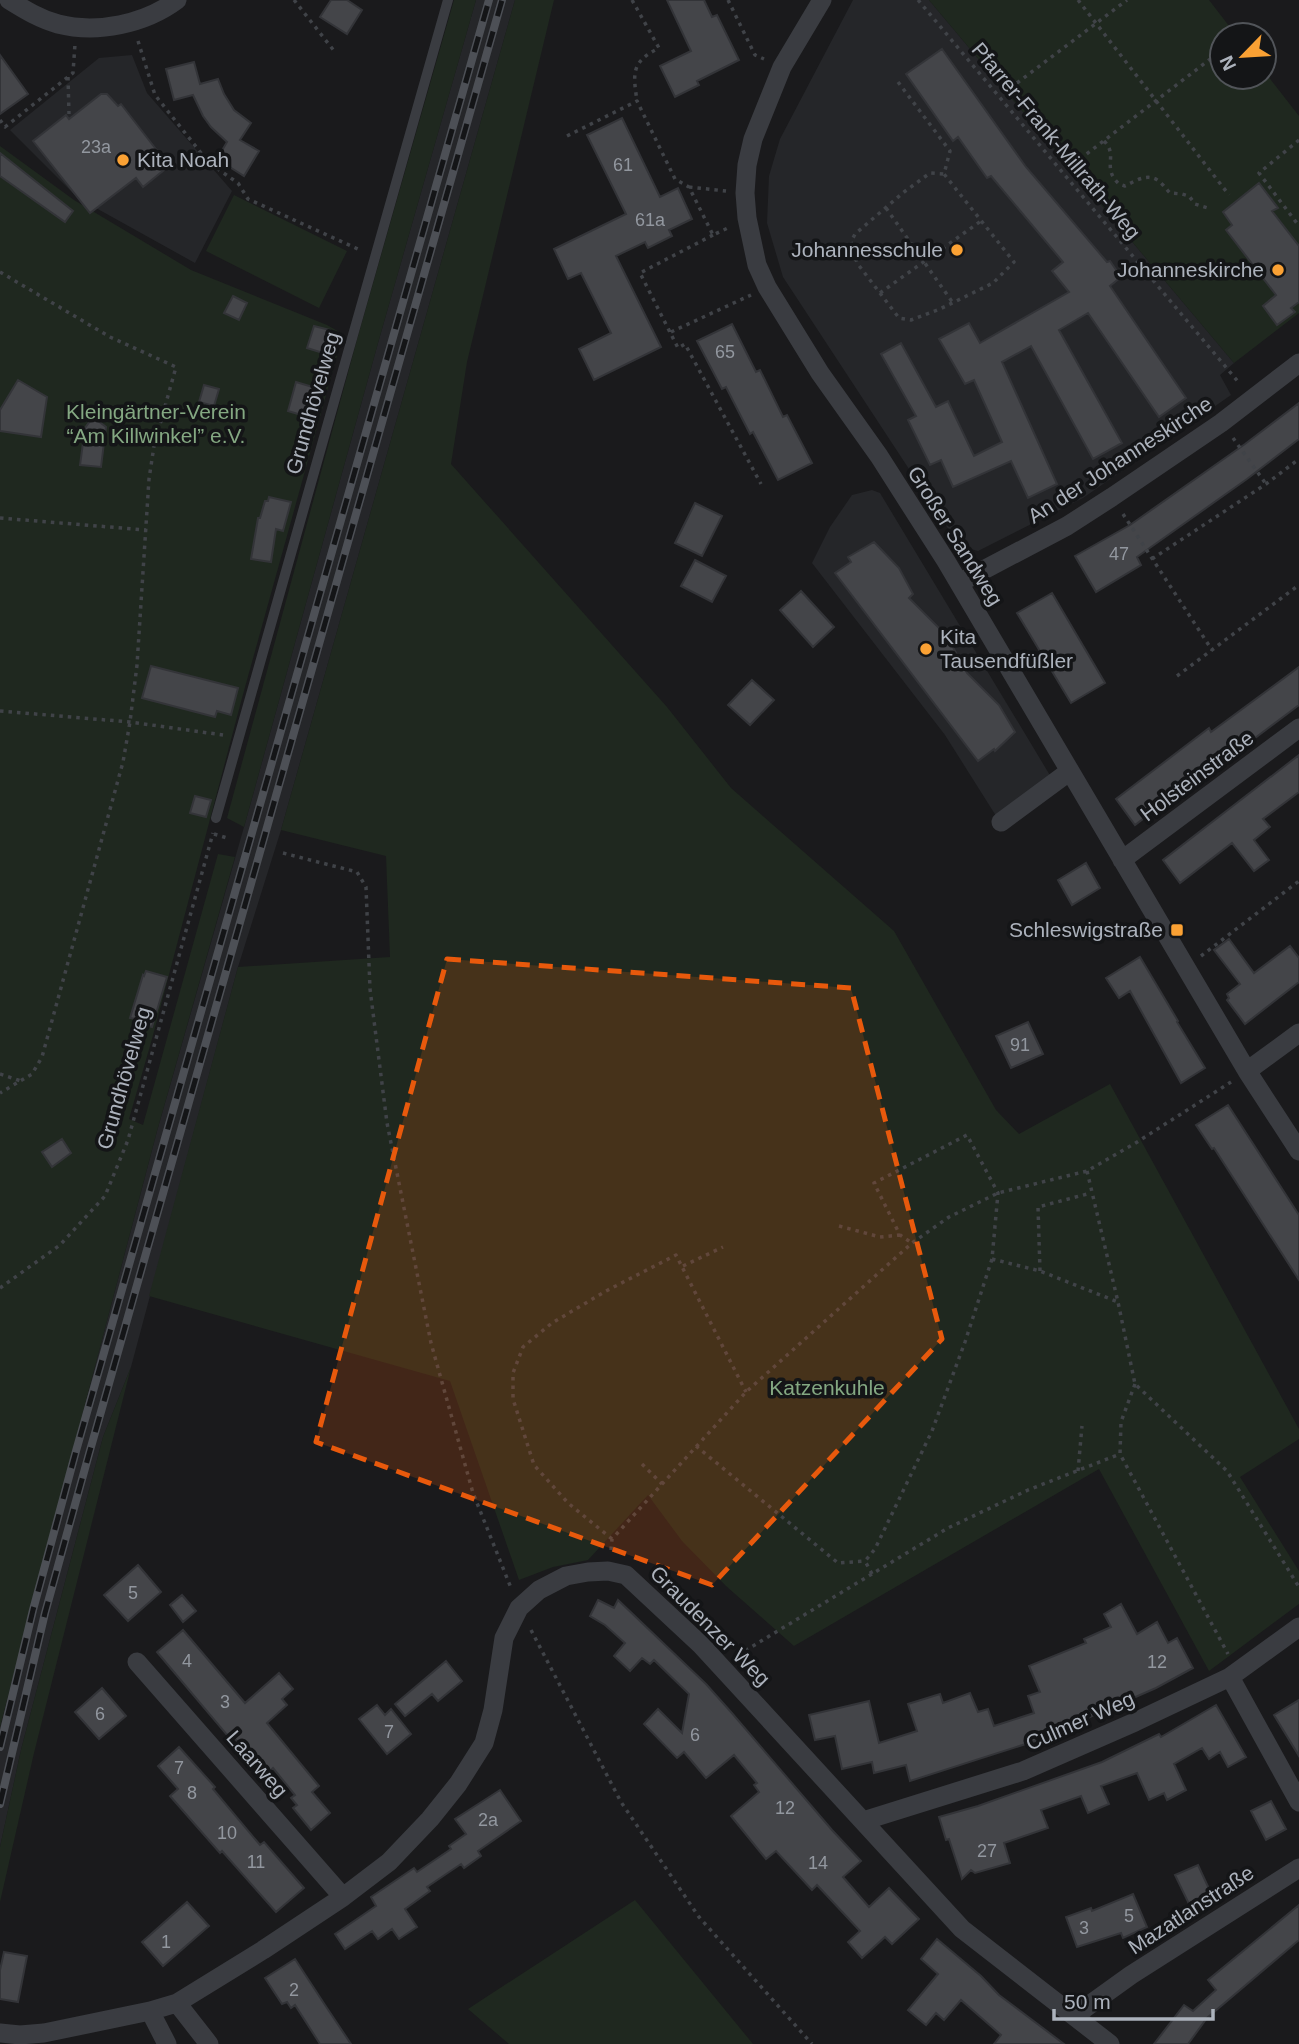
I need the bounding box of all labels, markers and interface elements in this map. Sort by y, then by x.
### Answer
north arrow [1208,21,1278,91]
street label: Pfarrer-Frank-Millrath-Weg [967,38,1145,244]
text: N [1216,52,1240,74]
house number: 23a [81,137,112,157]
place label: Kita Noah [137,148,229,171]
marker: Kita Noah [115,152,131,168]
house number: 61 [613,155,633,175]
house number: 61a [635,210,666,230]
place label: Johannesschule [791,238,943,261]
marker: Johannesschule [949,242,965,258]
place label: Johanneskirche [1117,258,1264,281]
marker: Johanneskirche [1270,262,1286,278]
street label: Grundhövelweg [281,329,344,477]
house number: 65 [715,342,735,362]
street label: An der Johanneskirche [1023,391,1216,528]
park label: Kleingärtner-Verein “Am Killwinkel” e.V. [66,400,246,447]
street label: Großer Sandweg [903,462,1008,610]
house number: 47 [1109,544,1129,564]
place label: Kita Tausendfüßler [940,625,1073,672]
marker: Kita Tausendfüßler [918,641,934,657]
street label: Holsteinstraße [1136,726,1258,826]
place label: Schleswigstraße [1009,918,1163,941]
marker: Schleswigstraße [1169,922,1185,938]
street label: Grundhövelweg [92,1004,155,1152]
house number: 91 [1010,1035,1030,1055]
park label: Katzenkuhle [769,1376,885,1399]
street label: Graudenzer Weg [646,1561,775,1690]
house number: 5 [128,1583,138,1603]
house number: 4 [182,1651,192,1671]
house number: 12 [1147,1652,1167,1672]
street label: Culmer Weg [1022,1686,1138,1755]
house number: 3 [220,1692,230,1712]
house number: 6 [95,1704,105,1724]
house number: 7 [384,1722,394,1742]
house number: 6 [690,1725,700,1745]
street label: Laarweg [222,1726,292,1802]
house number: 7 [174,1758,184,1778]
house number: 8 [187,1783,197,1803]
house number: 12 [775,1798,795,1818]
house number: 2a [478,1810,499,1830]
house number: 10 [217,1823,237,1843]
house number: 27 [977,1841,997,1861]
house number: 11 [247,1852,265,1872]
house number: 14 [808,1853,828,1873]
street label: Mazatlanstraße [1124,1861,1258,1959]
house number: 5 [1124,1906,1134,1926]
house number: 3 [1079,1918,1089,1938]
house number: 1 [161,1932,171,1952]
scale bar [1054,1978,1213,2022]
house number: 2 [289,1980,299,2000]
text: 50 m [1064,1990,1111,2013]

